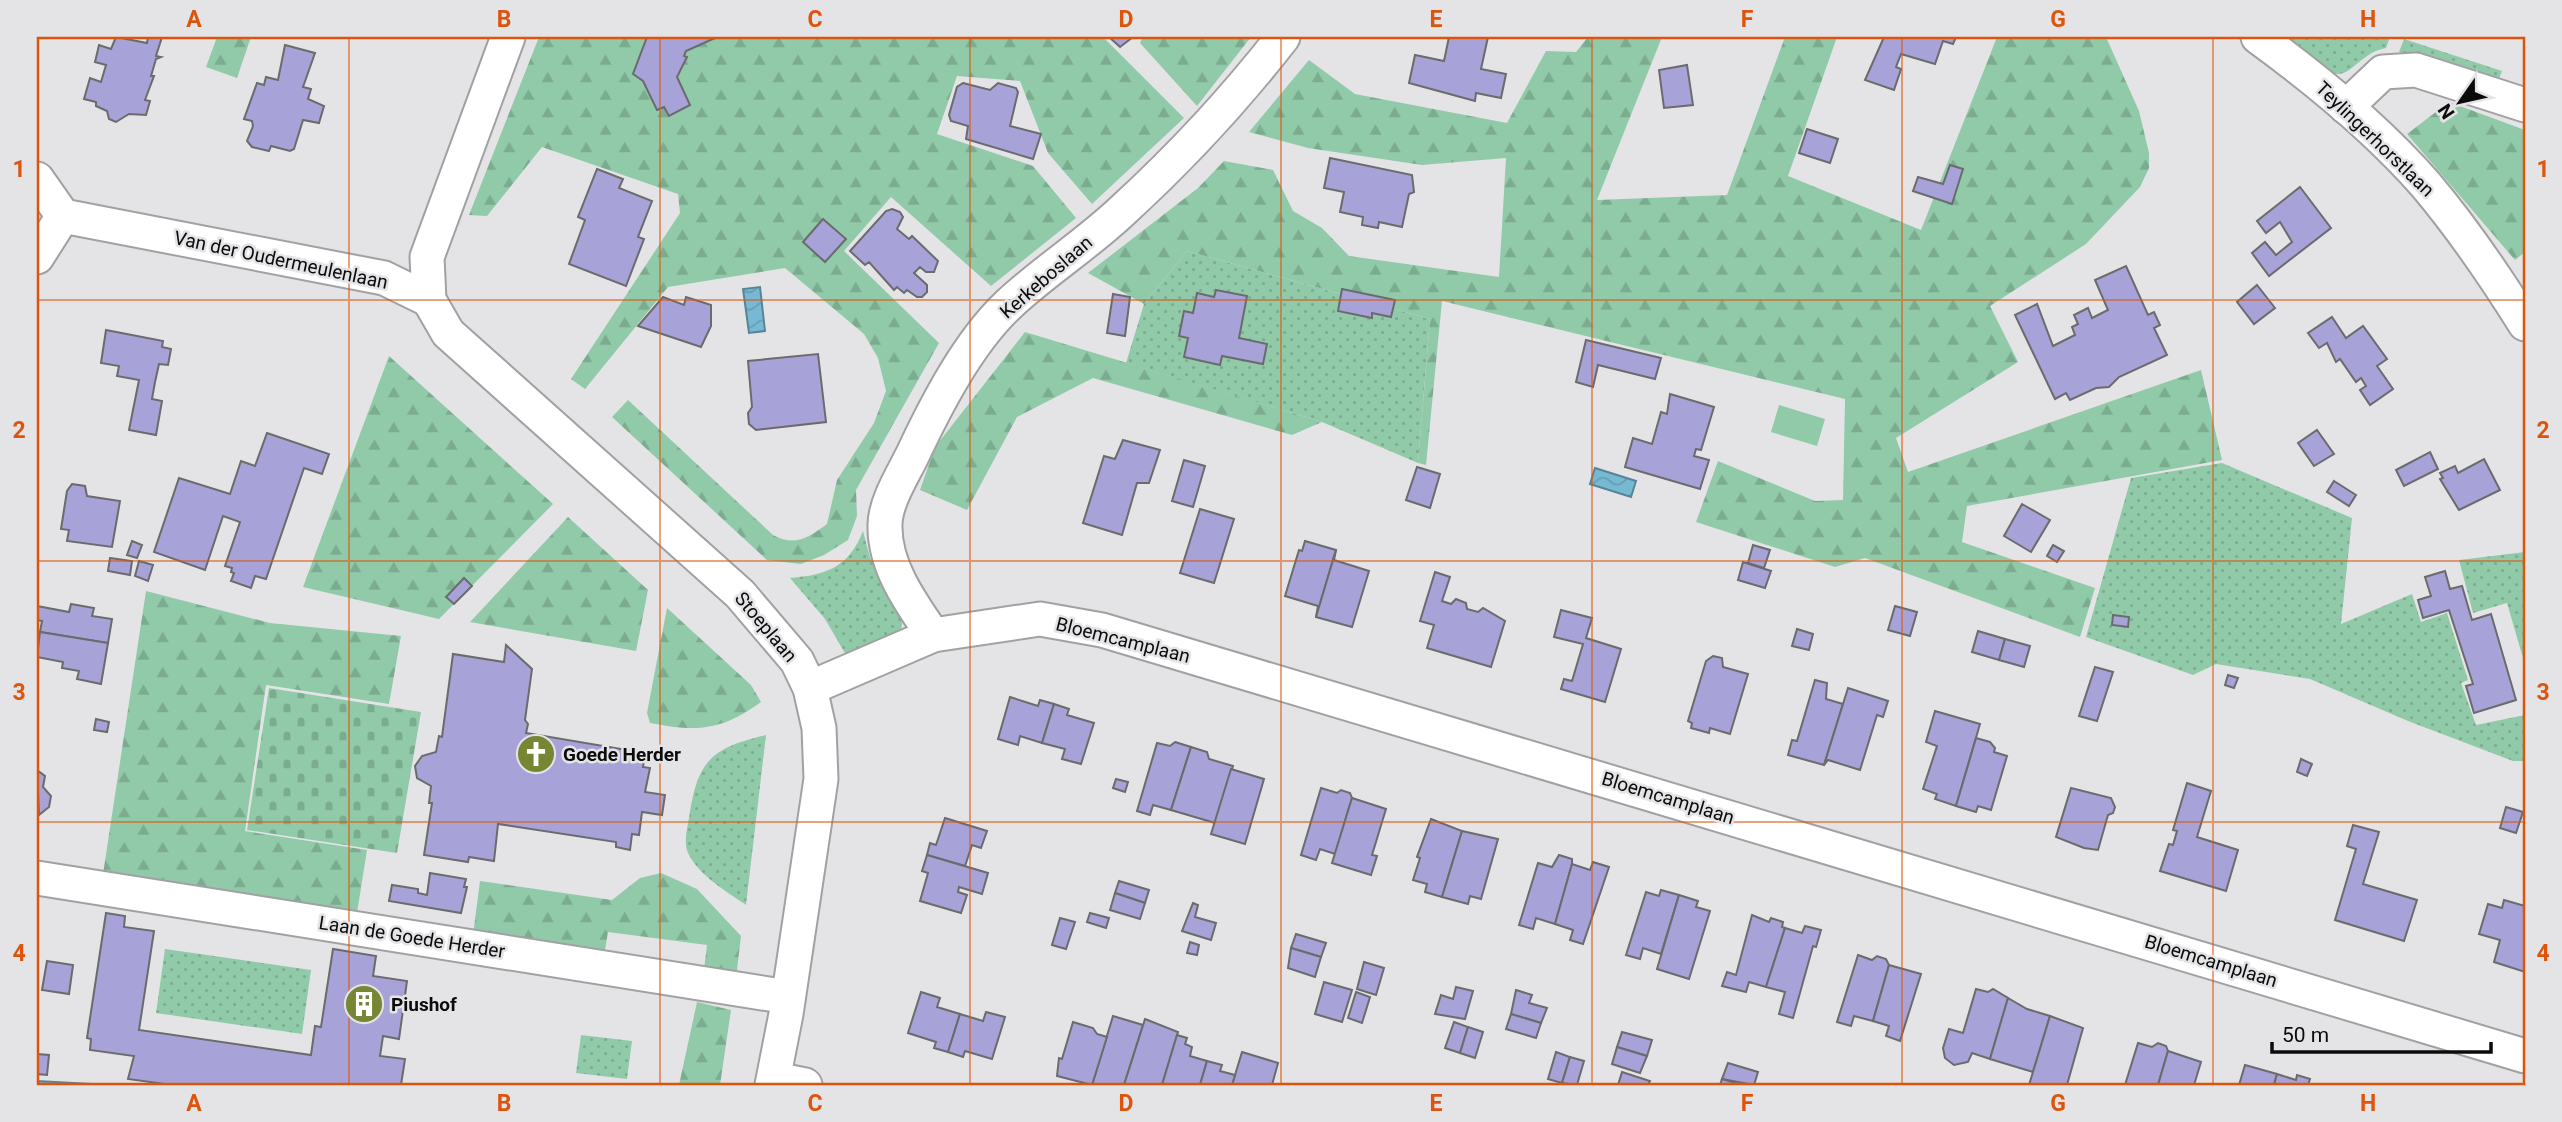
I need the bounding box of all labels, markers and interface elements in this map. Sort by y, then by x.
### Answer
text: A [186,6,202,33]
text: B [497,6,511,33]
text: C [807,6,823,33]
text: D [1119,6,1133,33]
text: E [1430,6,1443,33]
text: F [1741,6,1754,33]
text: G [2050,6,2066,33]
text: H [2360,6,2376,33]
north arrow [2426,66,2496,136]
street label: Teylingerhorstlaan [2311,77,2439,201]
text: N [2433,99,2460,123]
text: 1 [12,156,26,183]
text: 1 [2536,156,2550,183]
street label: Van der Oudermeulenlaan [172,226,390,294]
street label: Kerkeboslaan [995,231,1097,323]
text: 2 [12,417,26,444]
text: 2 [2536,417,2550,444]
street label: Stoeplaan [730,587,802,667]
street label: Bloemcamplaan [1054,612,1192,668]
text: 3 [12,679,26,706]
text: 3 [2536,679,2550,706]
church icon: Goede Herder [515,733,557,775]
place label: Goede Herder [563,743,681,766]
street label: Bloemcamplaan [1599,767,1737,829]
street label: Laan de Goede Herder [317,911,507,963]
street label: Bloemcamplaan [2142,930,2280,992]
text: 4 [12,940,26,967]
text: 4 [2536,940,2550,967]
building icon: Piushof [343,983,385,1025]
place label: Piushof [391,993,457,1016]
scale bar [2272,1010,2490,1054]
text: 50 m [2282,1023,2329,1047]
text: A [186,1090,202,1117]
text: B [497,1090,511,1117]
text: C [807,1090,823,1117]
text: D [1119,1090,1133,1117]
text: E [1430,1090,1443,1117]
text: F [1741,1090,1754,1117]
text: G [2050,1090,2066,1117]
text: H [2360,1090,2376,1117]

